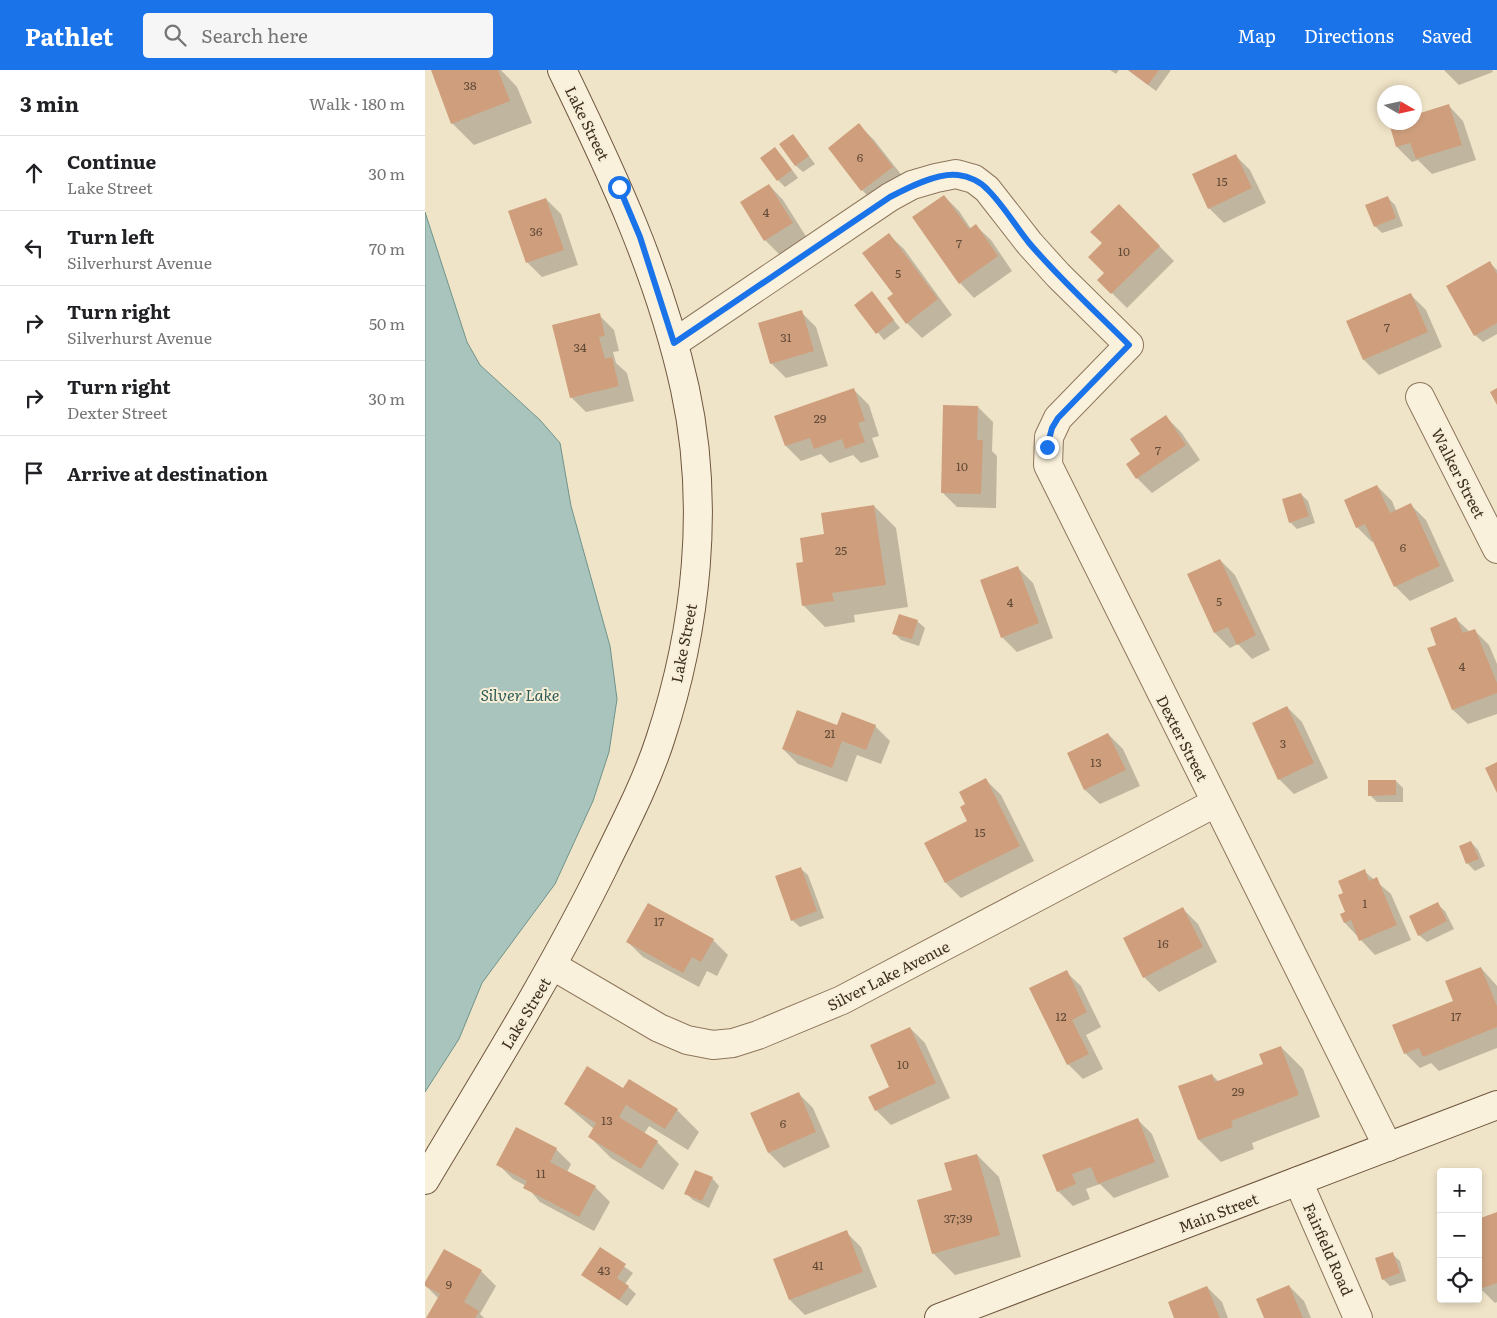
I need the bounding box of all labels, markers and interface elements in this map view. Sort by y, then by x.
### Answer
search box [143,13,493,58]
text: Pathlet [25,18,113,53]
icon: search [161,21,189,49]
text: Search here [201,21,308,49]
text: Map [1238,22,1276,49]
text: Directions [1304,22,1394,49]
text: Saved [1422,22,1472,49]
house number: 38 [463,76,477,94]
street label: Lake Street [560,82,616,164]
north arrow [1377,85,1422,130]
text: 3 min [20,87,79,118]
text: Walk · 180 m [309,91,405,115]
text: Continue [67,147,156,175]
house number: 6 [857,148,864,166]
icon: ahead [20,159,48,187]
text: 30 m [368,161,405,185]
house number: 15 [1217,172,1227,190]
text: Lake Street [67,175,153,199]
route start [608,176,631,199]
house number: 4 [763,203,770,221]
text: Turn left [67,222,154,250]
house number: 36 [530,222,543,240]
icon: left [20,234,48,262]
house number: 7 [956,234,962,252]
text: 70 m [369,236,405,260]
house number: 10 [1118,242,1130,260]
text: Silverhurst Avenue [67,250,212,274]
house number: 5 [895,264,901,282]
text: Turn right [67,297,171,325]
icon: right [20,309,48,337]
text: 50 m [369,311,405,335]
house number: 7 [1384,318,1390,336]
text: Silverhurst Avenue [67,325,212,349]
house number: 31 [780,328,792,346]
house number: 34 [573,338,587,356]
text: Turn right [67,372,171,400]
icon: right [20,384,48,412]
text: 30 m [368,386,405,410]
text: Dexter Street [67,400,168,424]
house number: 29 [814,409,826,427]
street label: Walker Street [1426,424,1492,522]
route end [1036,436,1059,459]
house number: 7 [1155,441,1161,459]
house number: 10 [956,457,968,475]
icon: arrive [20,459,48,487]
text: Arrive at destination [67,459,268,487]
house number: 6 [1400,538,1407,556]
house number: 25 [835,541,847,559]
house number: 5 [1216,592,1222,610]
house number: 4 [1007,593,1014,611]
street label: Lake Street [664,601,702,685]
house number: 4 [1459,657,1466,675]
water label: Silver Lake [480,682,560,706]
street label: Dexter Street [1151,691,1215,785]
house number: 21 [825,724,836,742]
house number: 3 [1280,734,1286,752]
house number: 13 [1090,753,1102,771]
house number: 15 [975,823,985,841]
house number: 1 [1363,894,1368,912]
house number: 17 [654,912,664,930]
street label: Silver Lake Avenue [823,934,953,1016]
house number: 16 [1157,934,1169,952]
street label: Lake Street [494,973,556,1053]
house number: 12 [1056,1007,1066,1025]
house number: 17 [1451,1007,1461,1025]
house number: 10 [897,1055,909,1073]
house number: 29 [1232,1082,1244,1100]
house number: 13 [601,1111,613,1129]
house number: 6 [780,1114,787,1132]
house number: 11 [536,1164,546,1182]
map controls [1437,1168,1482,1303]
button: + [1437,1168,1482,1213]
street label: Main Street [1175,1186,1261,1238]
street label: Fairfield Road [1298,1199,1360,1299]
house number: 37;39 [944,1209,972,1227]
button: − [1437,1213,1482,1258]
house number: 41 [812,1256,824,1274]
button: locate [1437,1258,1482,1303]
house number: 43 [597,1261,611,1279]
house number: 9 [446,1275,452,1293]

